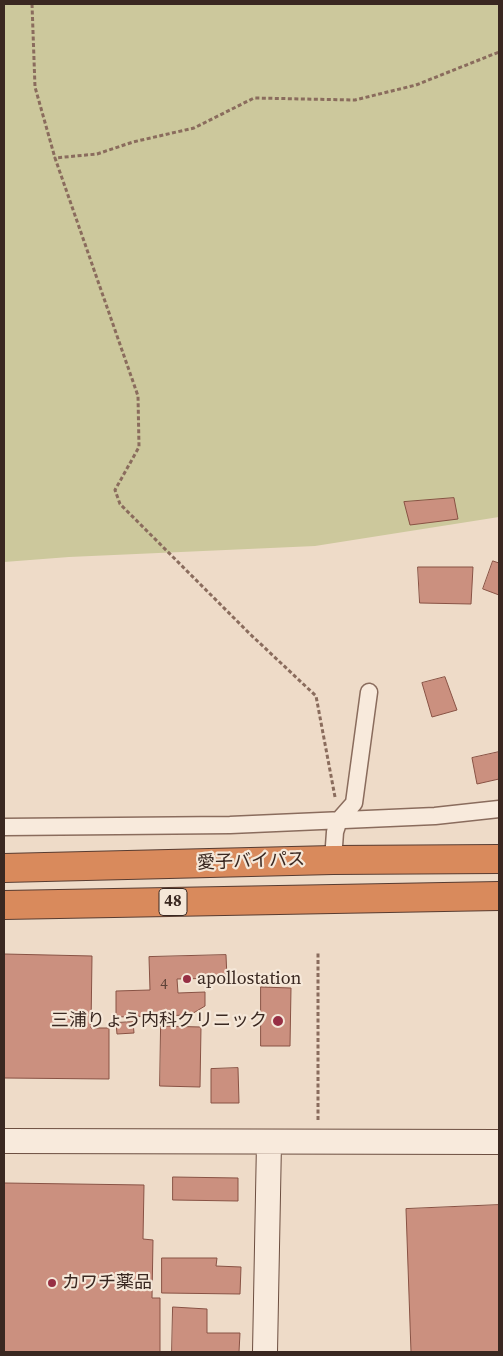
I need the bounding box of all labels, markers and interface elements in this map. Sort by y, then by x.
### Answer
street label: 愛子バイパス [197,849,305,875]
road number: 48 [159,889,187,916]
place label: apollostation [197,968,301,990]
marker: apollostation [181,973,193,985]
house number: 4 [160,976,168,994]
place label: 三浦りょう内科クリニック [51,1010,267,1032]
marker: 三浦りょう内科クリニック [271,1014,285,1028]
place label: カワチ薬品 [62,1272,152,1294]
marker: カワチ薬品 [46,1277,58,1289]

